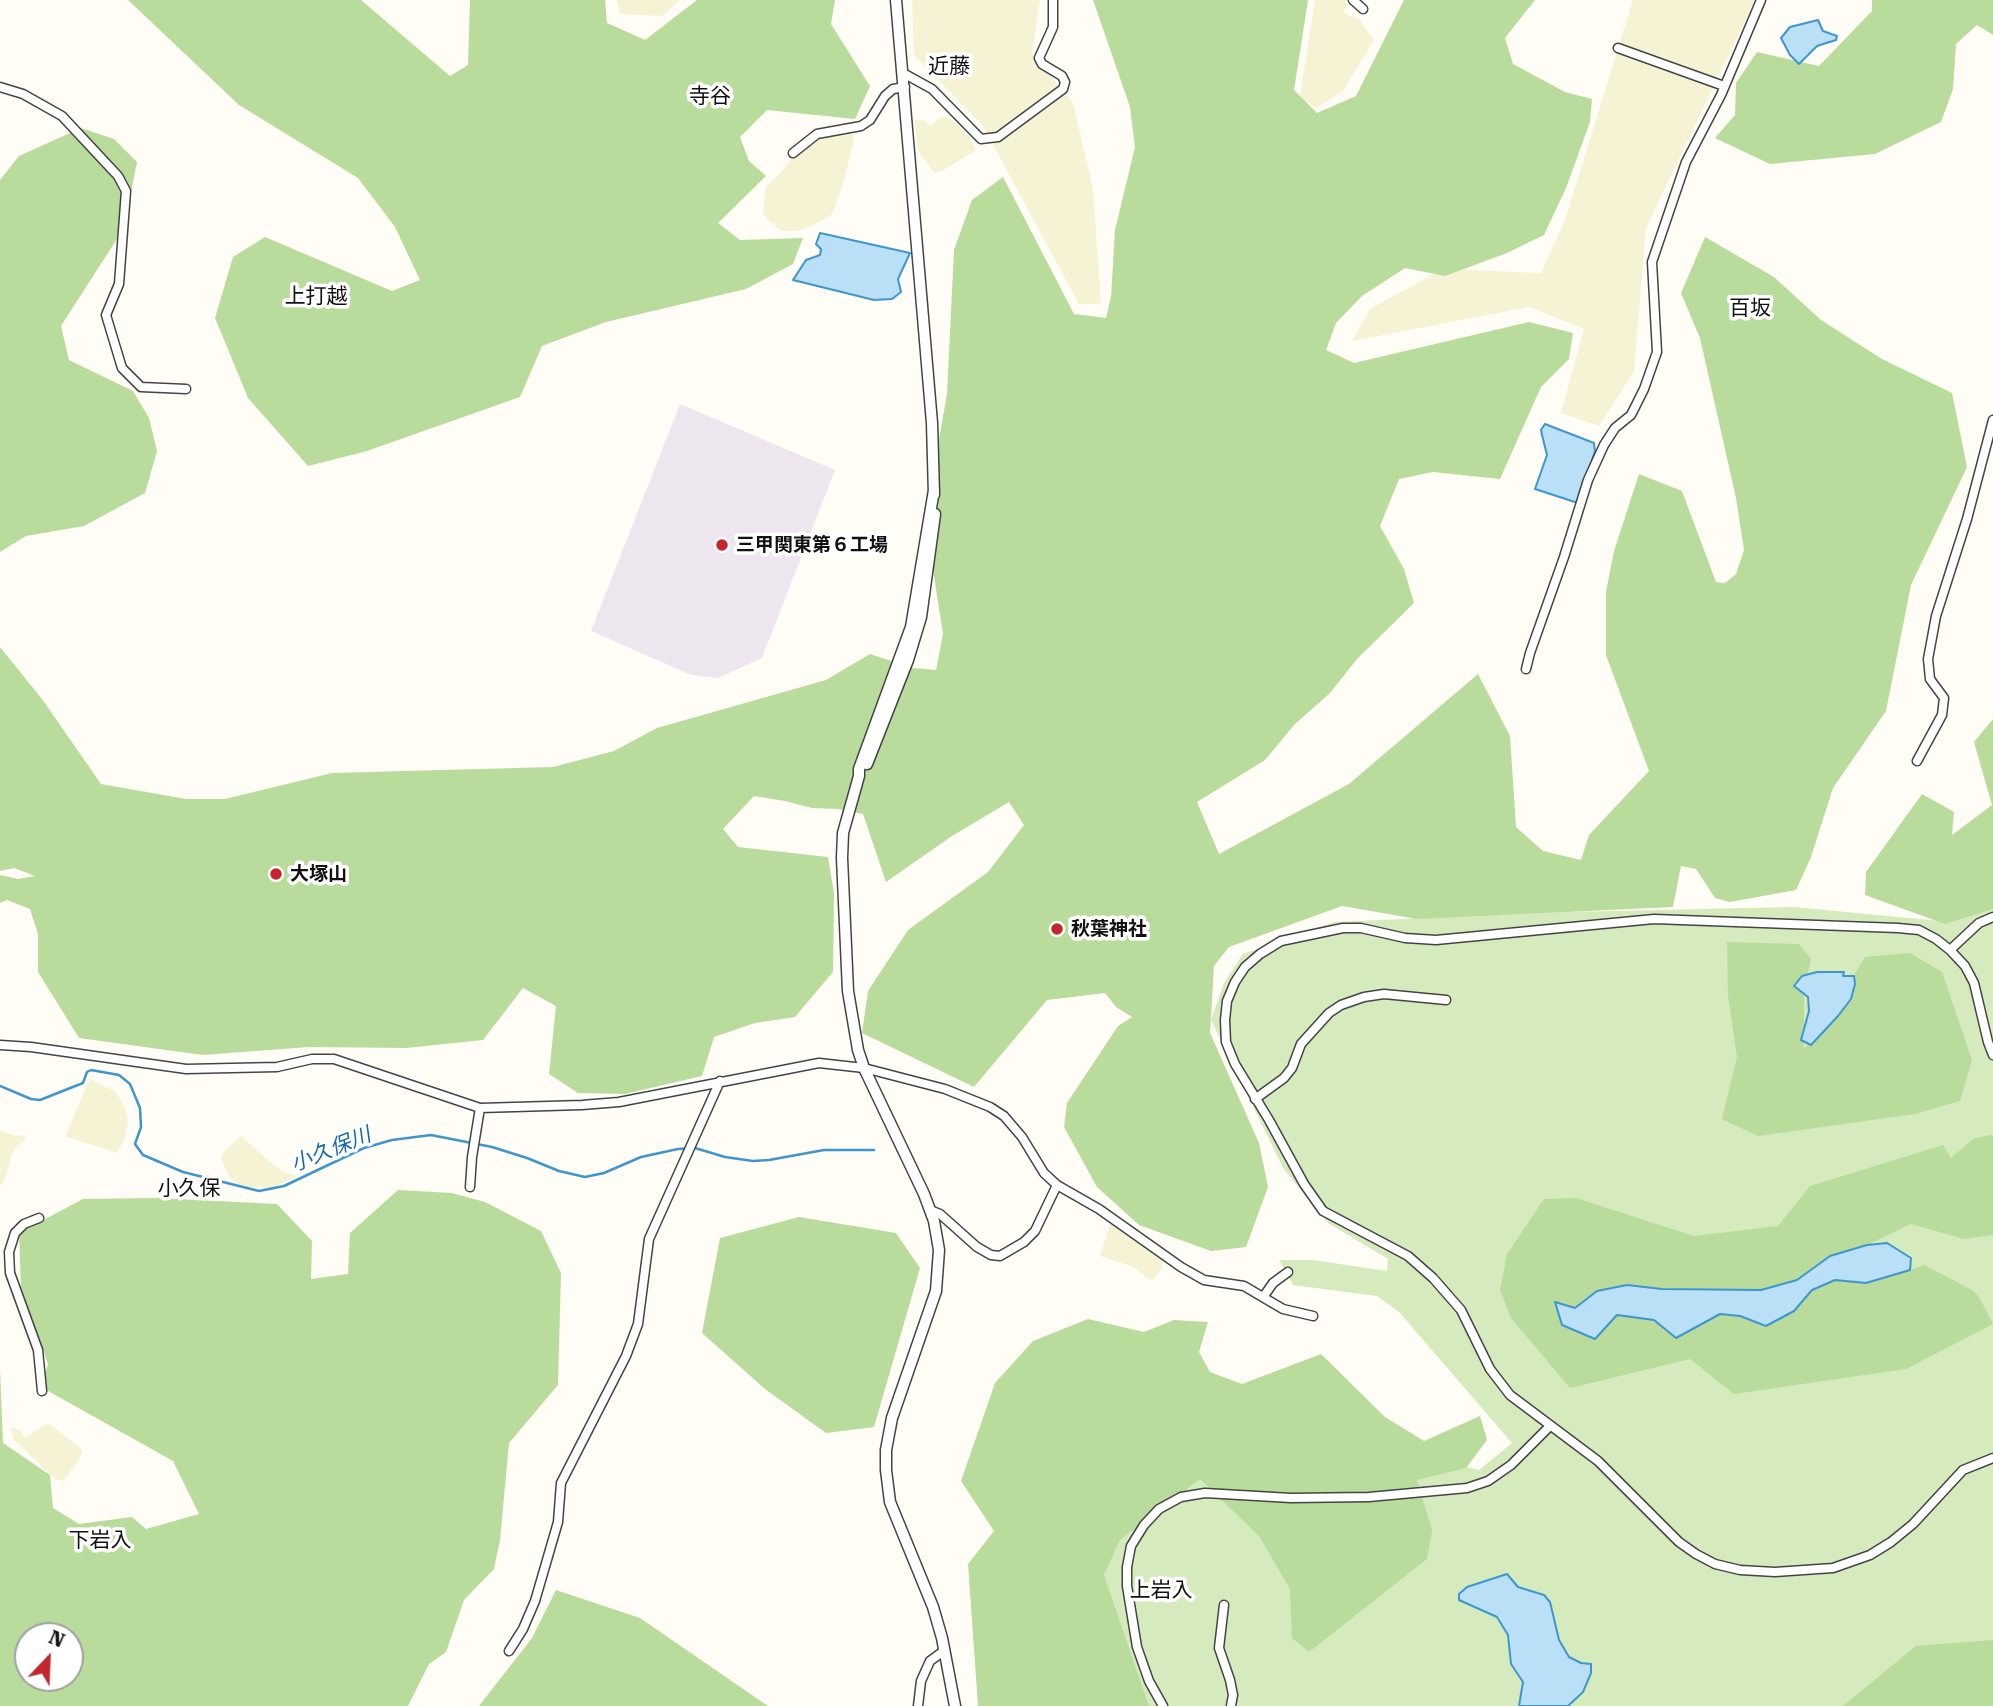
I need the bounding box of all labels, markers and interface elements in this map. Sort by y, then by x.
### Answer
district label: 近藤 [928,54,970,80]
district label: 寺谷 [689,84,731,110]
district label: 上打越 [285,284,347,310]
district label: 百坂 [1729,296,1771,322]
place label: 三甲関東第６工場 [736,534,888,556]
marker: 三甲関東第６工場 [714,537,730,553]
place label: 大塚山 [290,863,347,885]
marker: 大塚山 [268,866,284,882]
place label: 秋葉神社 [1071,918,1147,940]
marker: 秋葉神社 [1049,921,1065,937]
water label: 小久保川 [287,1123,375,1177]
district label: 小久保 [158,1176,220,1202]
district label: 下岩入 [69,1528,131,1554]
district label: 上岩入 [1130,1578,1192,1604]
north arrow [14,1622,84,1692]
text: N [45,1626,68,1652]

